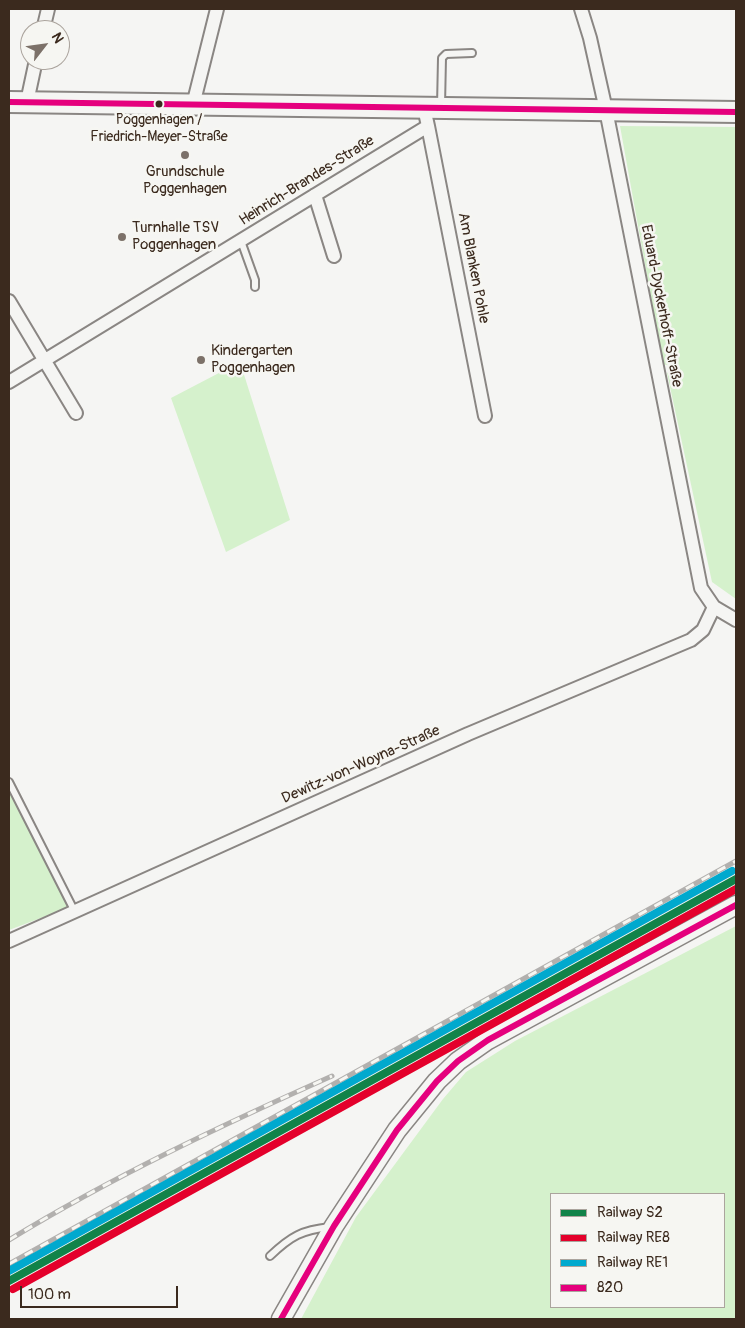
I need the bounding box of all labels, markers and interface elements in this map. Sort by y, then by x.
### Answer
north arrow [20,20,70,70]
text: N [48,29,67,46]
marker: Poggenhagen / Friedrich-Meyer-Straße [154,99,164,109]
place label: Poggenhagen / Friedrich-Meyer-Straße [90,112,228,144]
street label: Heinrich-Brandes-Straße [236,132,378,230]
marker: Grundschule Poggenhagen [179,149,191,161]
place label: Grundschule Poggenhagen [143,163,227,198]
street label: Am Blanken Pohle [453,211,493,325]
place label: Turnhalle TSV Poggenhagen [132,219,219,254]
street label: Eduard-Dyckerhoff-Straße [636,223,686,389]
marker: Turnhalle TSV Poggenhagen [116,231,128,243]
place label: Kindergarten Poggenhagen [211,342,295,377]
marker: Kindergarten Poggenhagen [195,354,207,366]
street label: Dewitz-von-Woyna-Straße [279,722,443,808]
legend [550,1193,725,1308]
text: Railway S2 [597,1203,663,1222]
text: Railway RE8 [597,1228,670,1247]
text: Railway RE1 [597,1253,668,1272]
scale bar [22,1276,180,1308]
text: 820 [597,1278,623,1297]
text: 100 m [28,1285,71,1304]

